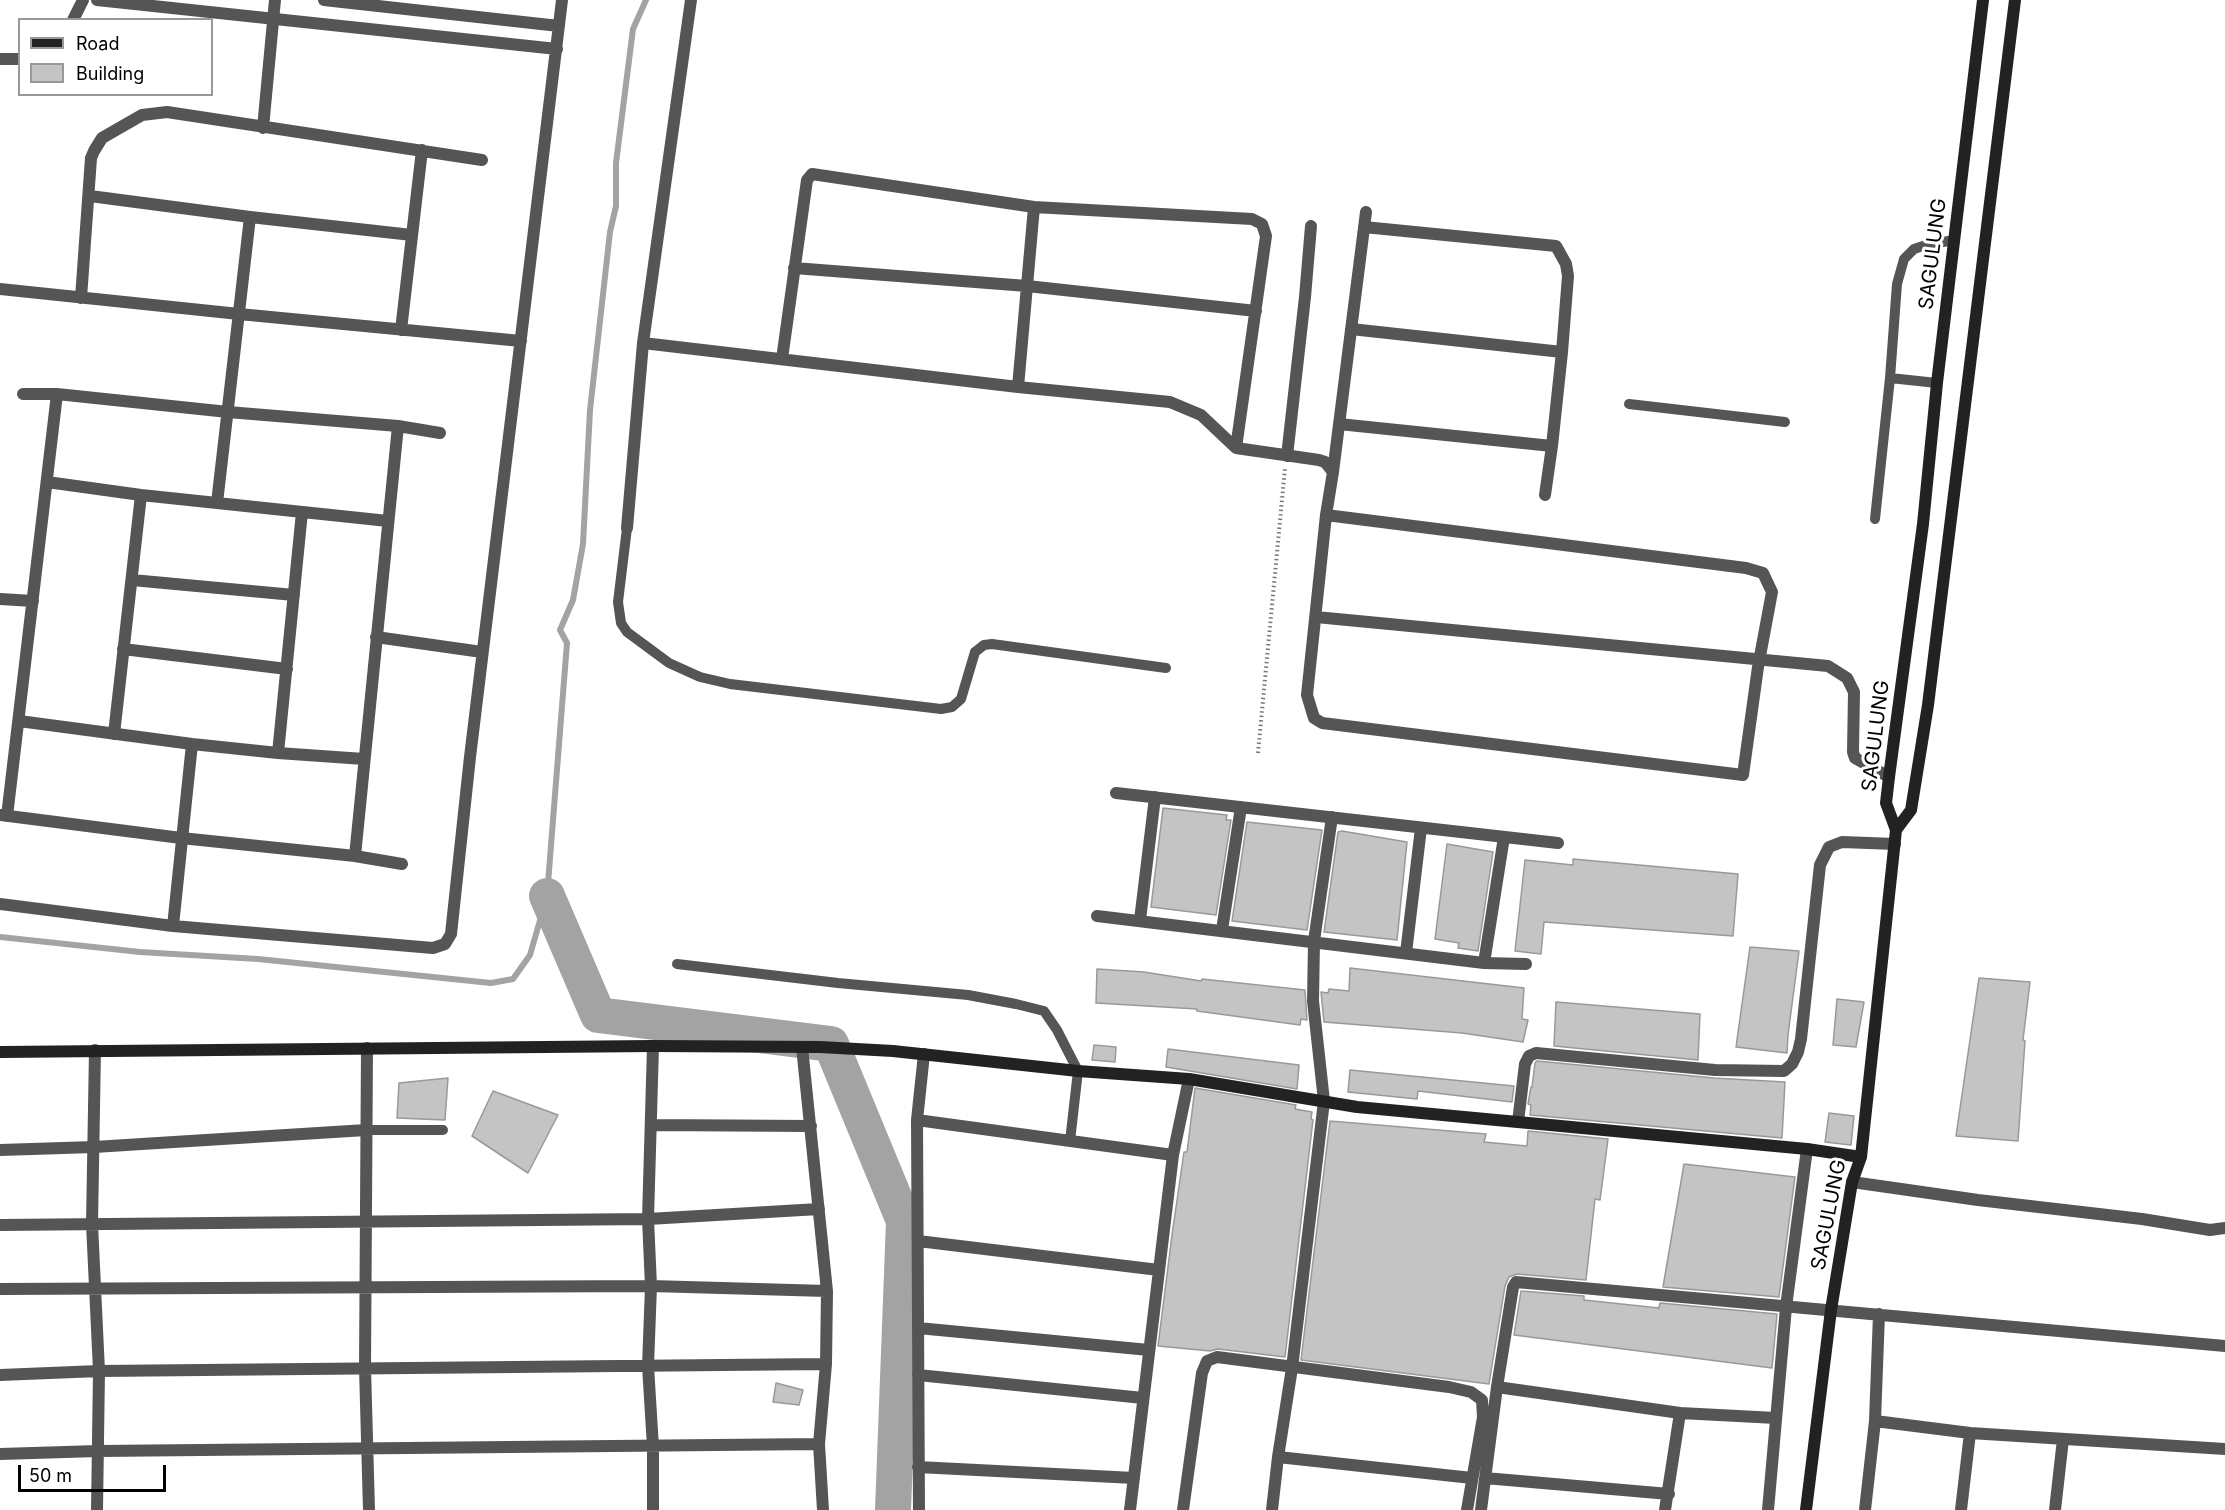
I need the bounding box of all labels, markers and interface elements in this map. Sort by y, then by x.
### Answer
legend [18,18,213,96]
text: Road [76,33,119,54]
text: Building [76,63,144,84]
street label: SAGULUNG [1914,197,1952,311]
street label: SAGULUNG [1857,679,1895,793]
street label: SAGULUNG [1807,1158,1851,1272]
scale bar [21,1453,170,1491]
text: 50 m [29,1465,72,1486]

